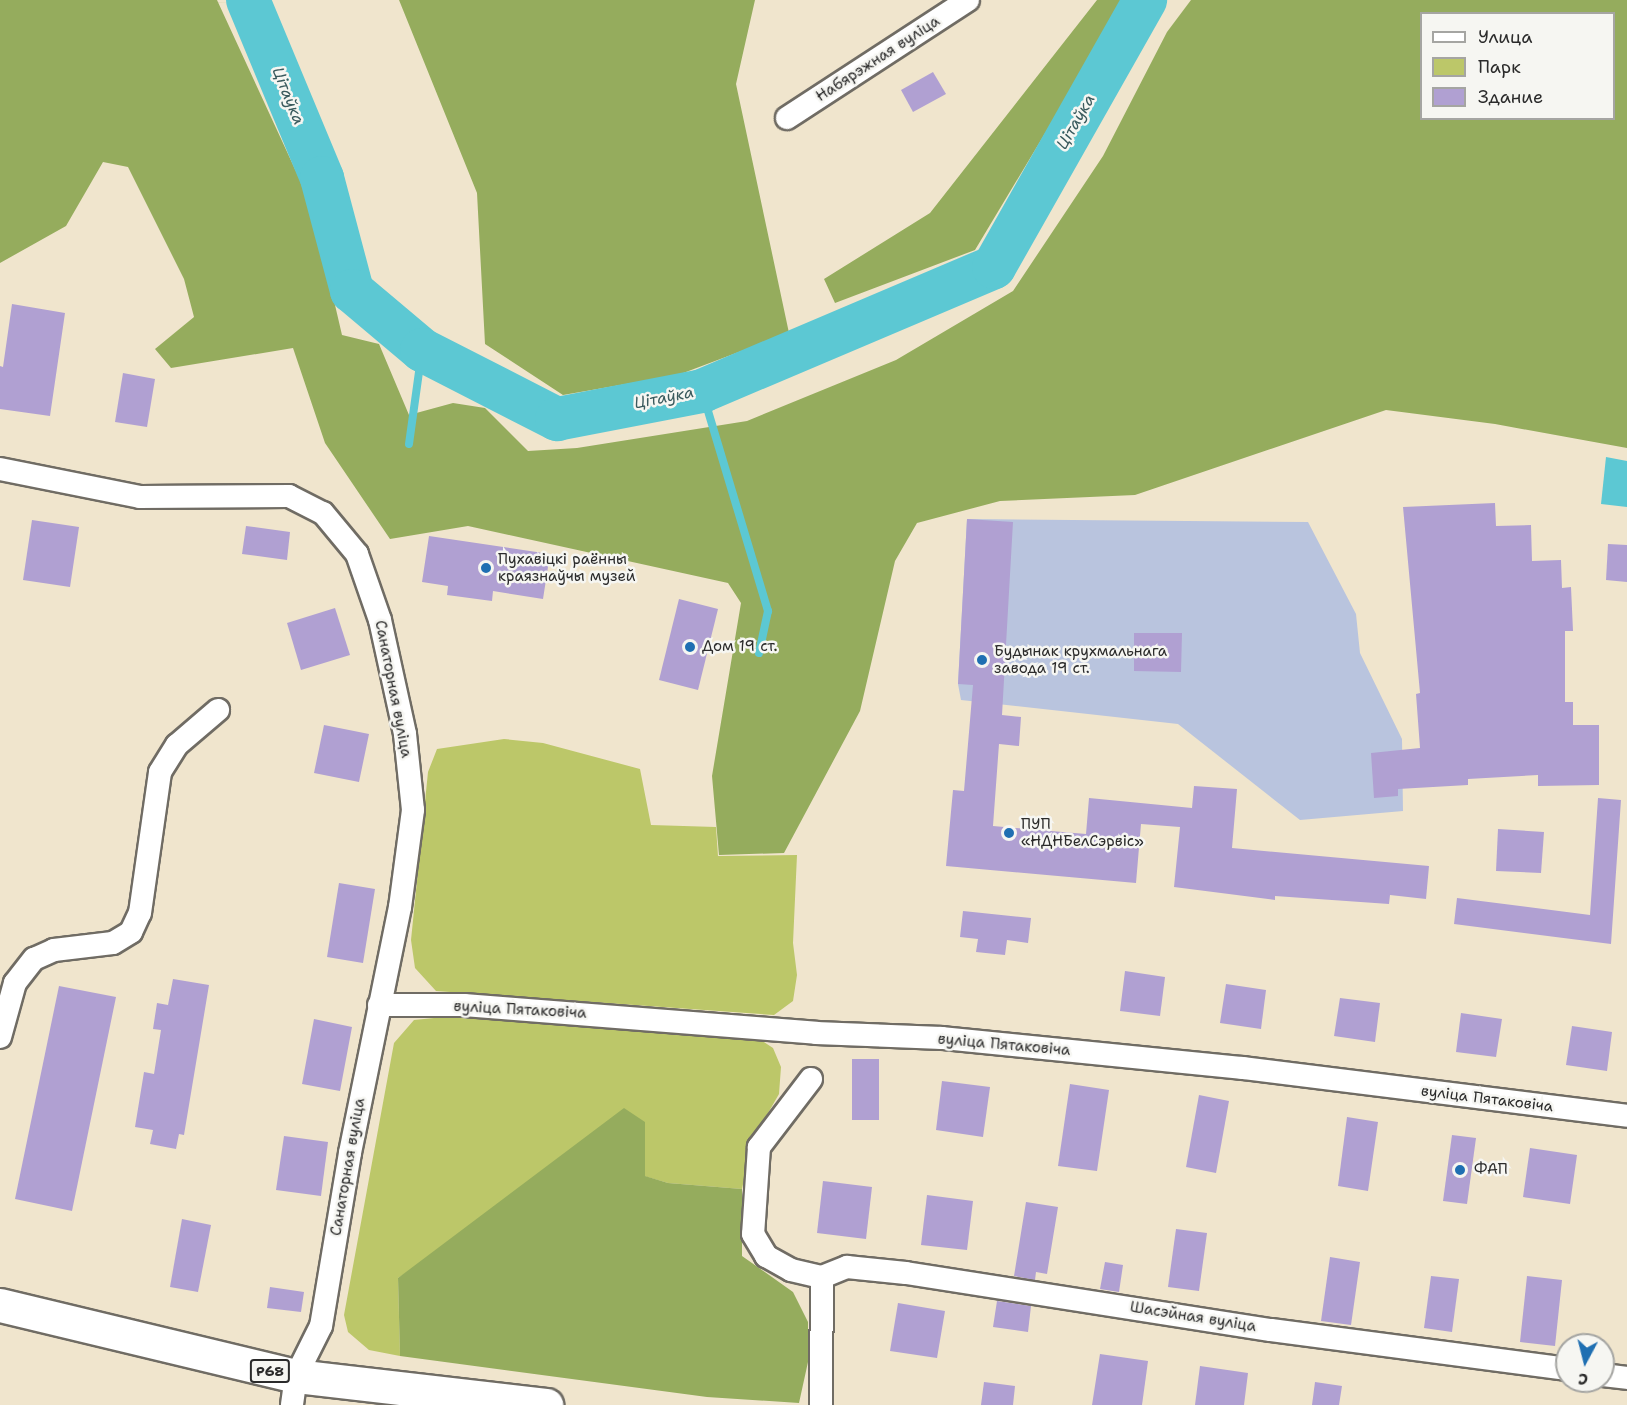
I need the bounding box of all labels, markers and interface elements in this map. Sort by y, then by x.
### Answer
street label: Набярэжная вуліца [813,12,943,106]
legend [1420,12,1615,120]
text: Улица [1478,25,1532,49]
text: Парк [1478,55,1521,79]
water label: Цітаўка [268,64,308,128]
text: Здание [1478,85,1543,109]
water label: Цітаўка [1053,91,1099,153]
water label: Цітаўка [632,383,696,413]
place label: Пухавіцкі раённы краязнаўчы музей [498,550,636,585]
marker: Пухавіцкі раённы краязнаўчы музей [479,561,493,575]
street label: Санаторная вуліца [371,619,415,759]
place label: Дом 19 ст. [702,638,777,656]
marker: Дом 19 ст. [683,640,697,654]
place label: Будынак крухмальнага завода 19 ст. [994,642,1167,677]
marker: Будынак крухмальнага завода 19 ст. [975,653,989,667]
place label: ПУП «НДНБелСэрвіс» [1021,815,1144,850]
marker: ПУП «НДНБелСэрвіс» [1002,826,1016,840]
street label: вуліца Пятаковіча [453,998,587,1022]
street label: вуліца Пятаковіча [937,1030,1071,1060]
street label: вуліца Пятаковіча [1420,1082,1554,1116]
street label: Санаторная вуліца [327,1097,369,1237]
marker: ФАП [1451,1161,1469,1179]
place label: ФАП [1474,1161,1508,1179]
street label: Шасэйная вуліца [1129,1298,1257,1336]
north arrow [1555,1333,1615,1393]
road number: Р68 [249,1360,291,1382]
text: С [1577,1368,1589,1390]

